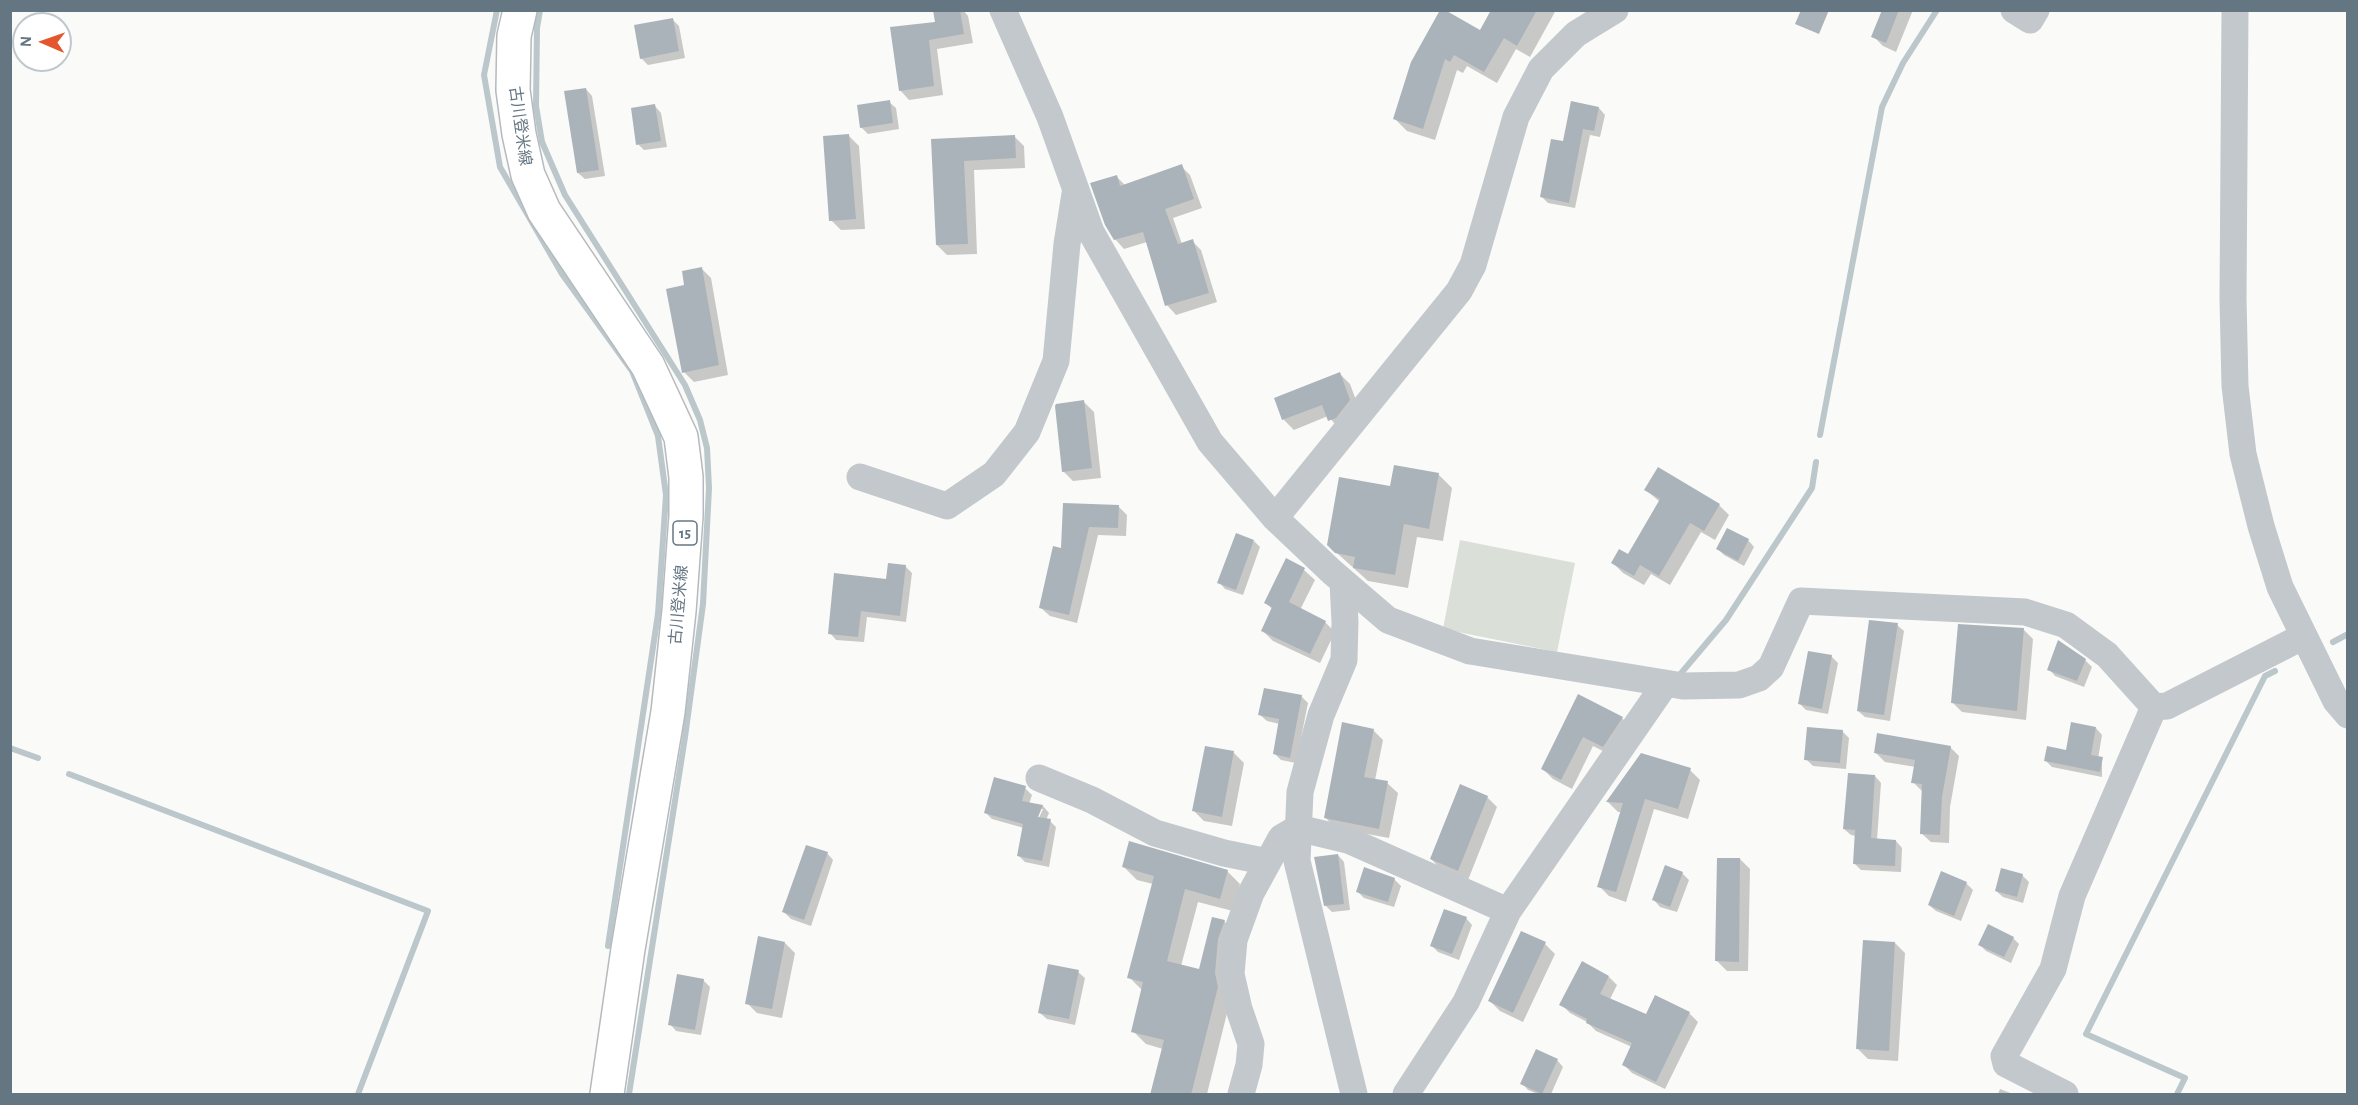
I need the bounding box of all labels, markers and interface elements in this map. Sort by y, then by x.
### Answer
north arrow [12,12,72,72]
text: N [18,36,34,47]
street label: 古川登米線 [505,85,535,167]
road number: 15 [673,521,697,545]
street label: 古川登米線 [666,564,692,646]

